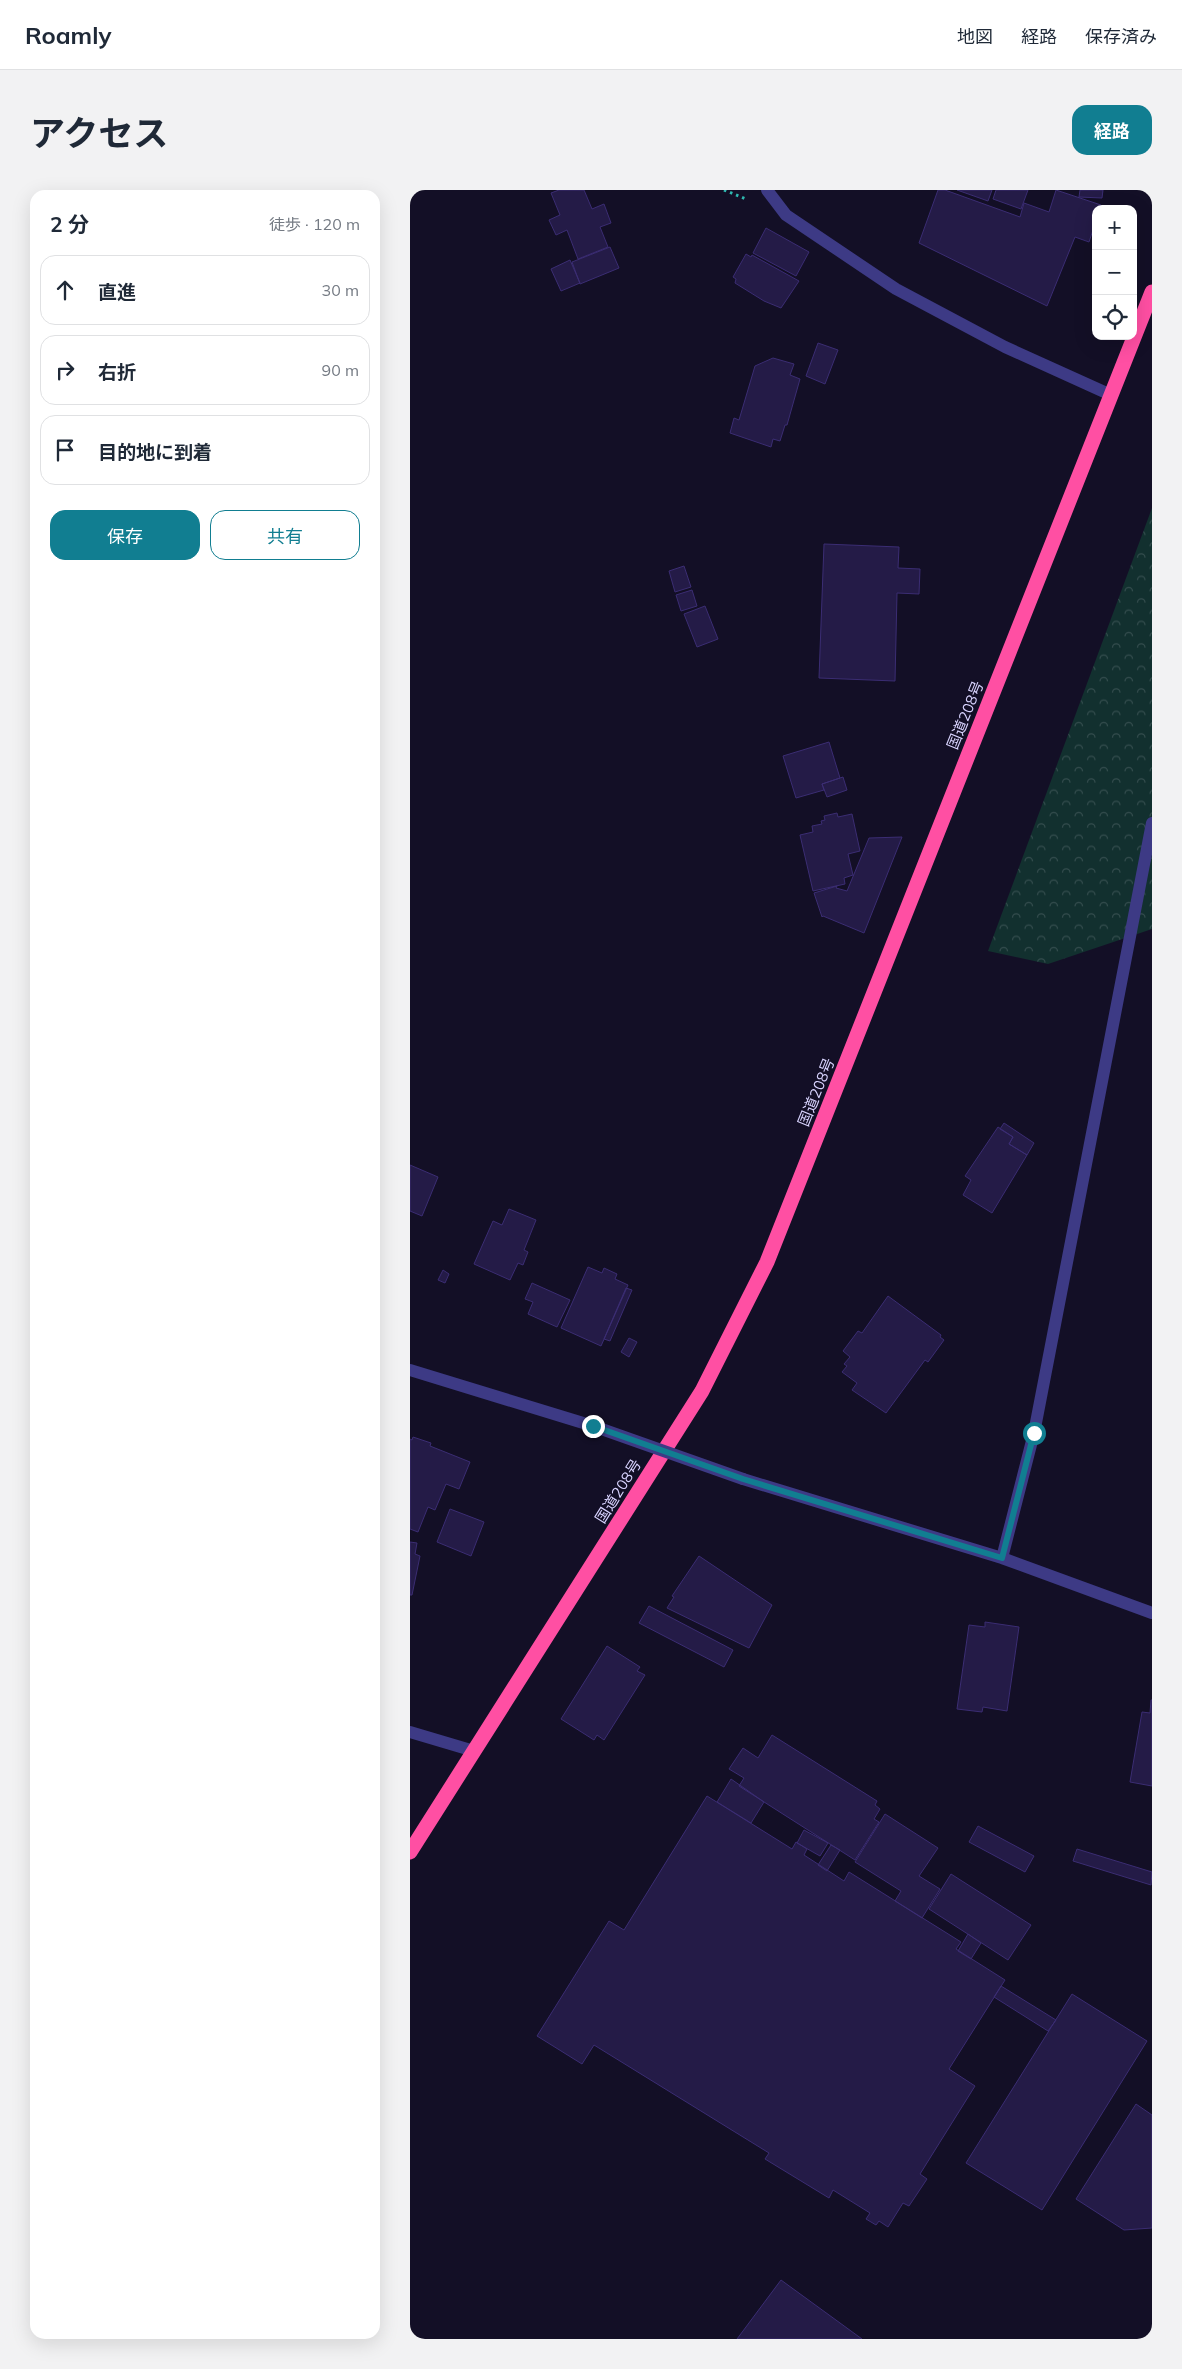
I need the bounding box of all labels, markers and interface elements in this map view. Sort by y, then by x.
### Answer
text: Roamly [25,20,112,50]
text: 地図 [957,25,993,48]
text: 経路 [1021,25,1057,48]
text: 保存済み [1085,25,1157,48]
button: 経路 [1072,105,1152,155]
text: アクセス [30,111,168,155]
map controls [1092,205,1137,340]
button: + [1092,205,1137,250]
text: 2 分 [50,211,89,237]
text: 徒歩 · 120 m [269,214,360,234]
button: − [1092,250,1137,295]
icon: ahead [51,276,79,304]
text: 直進 [98,280,136,304]
text: 30 m [322,280,359,300]
button: locate [1092,295,1137,340]
icon: right [51,356,79,384]
text: 右折 [98,360,136,384]
text: 90 m [322,360,359,380]
icon: arrive [51,436,79,464]
text: 目的地に到着 [98,440,212,464]
button: 保存 [50,510,200,560]
button: 共有 [210,510,360,560]
street label: 国道208号 [943,678,987,752]
street label: 国道208号 [794,1055,838,1129]
route end [582,1415,605,1438]
route start [1023,1422,1046,1445]
street label: 国道208号 [591,1455,645,1527]

